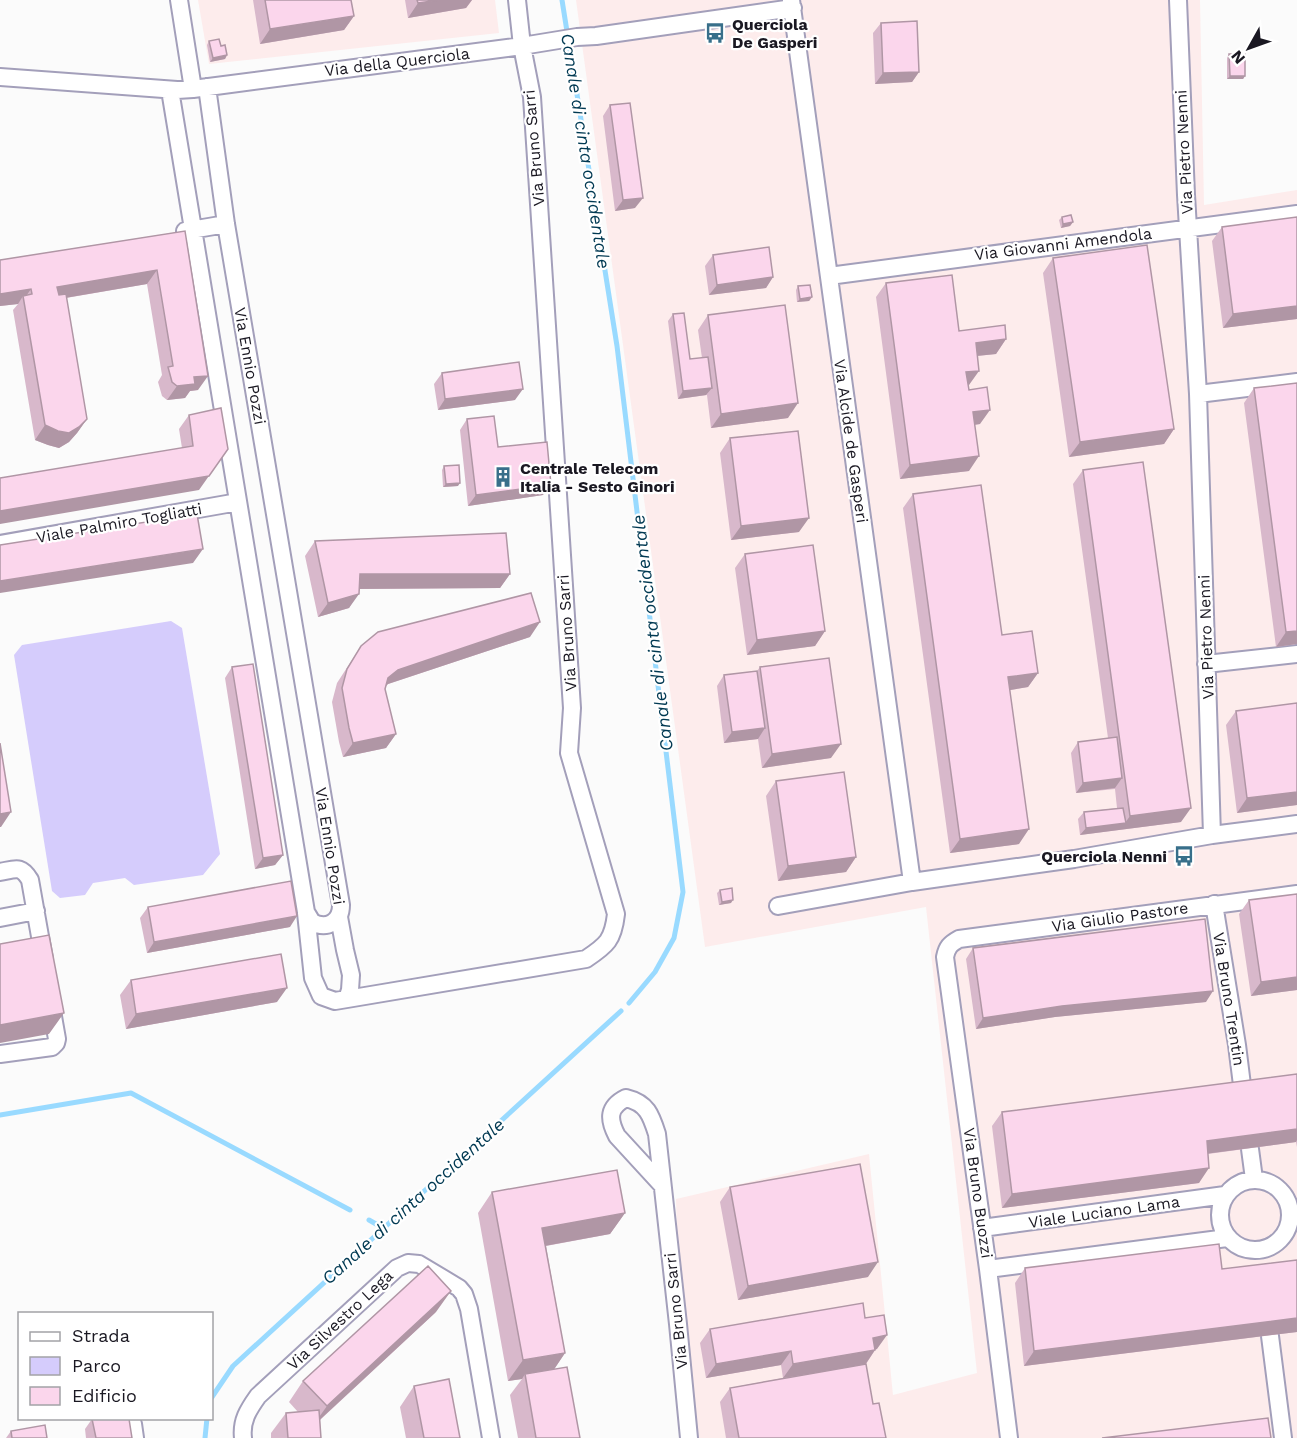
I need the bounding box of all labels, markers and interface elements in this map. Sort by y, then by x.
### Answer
place label: Querciola De Gasperi [732,15,818,52]
north arrow [1219,18,1279,78]
bus stop icon: Querciola De Gasperi [703,21,727,45]
water label: Canale di cinta occidentale [557,32,615,270]
street label: Via della Querciola [323,44,471,80]
text: N [1227,47,1249,68]
street label: Via Bruno Sarri [519,89,549,207]
street label: Via Pietro Nenni [1171,89,1197,215]
street label: Via Giovanni Amendola [973,224,1153,264]
street label: Via Ennio Pozzi [230,306,270,426]
street label: Via Alcide de Gasperi [830,358,872,524]
place label: Centrale Telecom Italia - Sesto Ginori [520,459,675,496]
building icon: Centrale Telecom Italia - Sesto Ginori [491,465,515,489]
street label: Viale Palmiro Togliatti [35,499,203,547]
water label: Canale di cinta occidentale [627,513,677,753]
street label: Via Bruno Sarri [553,574,581,692]
street label: Via Pietro Nenni [1194,574,1218,700]
street label: Via Ennio Pozzi [311,786,349,906]
bus stop icon: Querciola Nenni [1172,844,1196,868]
place label: Querciola Nenni [1041,847,1167,866]
street label: Via Giulio Pastore [1050,898,1190,936]
street label: Via Bruno Trentin [1209,931,1249,1067]
water label: Canale di cinta occidentale [317,1113,509,1289]
street label: Via Bruno Buozzi [959,1126,997,1260]
street label: Viale Luciano Lama [1027,1192,1181,1232]
street label: Via Bruno Sarri [660,1252,692,1370]
street label: Via Silvestro Lega [283,1266,397,1374]
legend [18,1312,213,1420]
text: Strada [72,1325,130,1346]
text: Parco [72,1355,121,1376]
text: Edificio [72,1385,137,1406]

